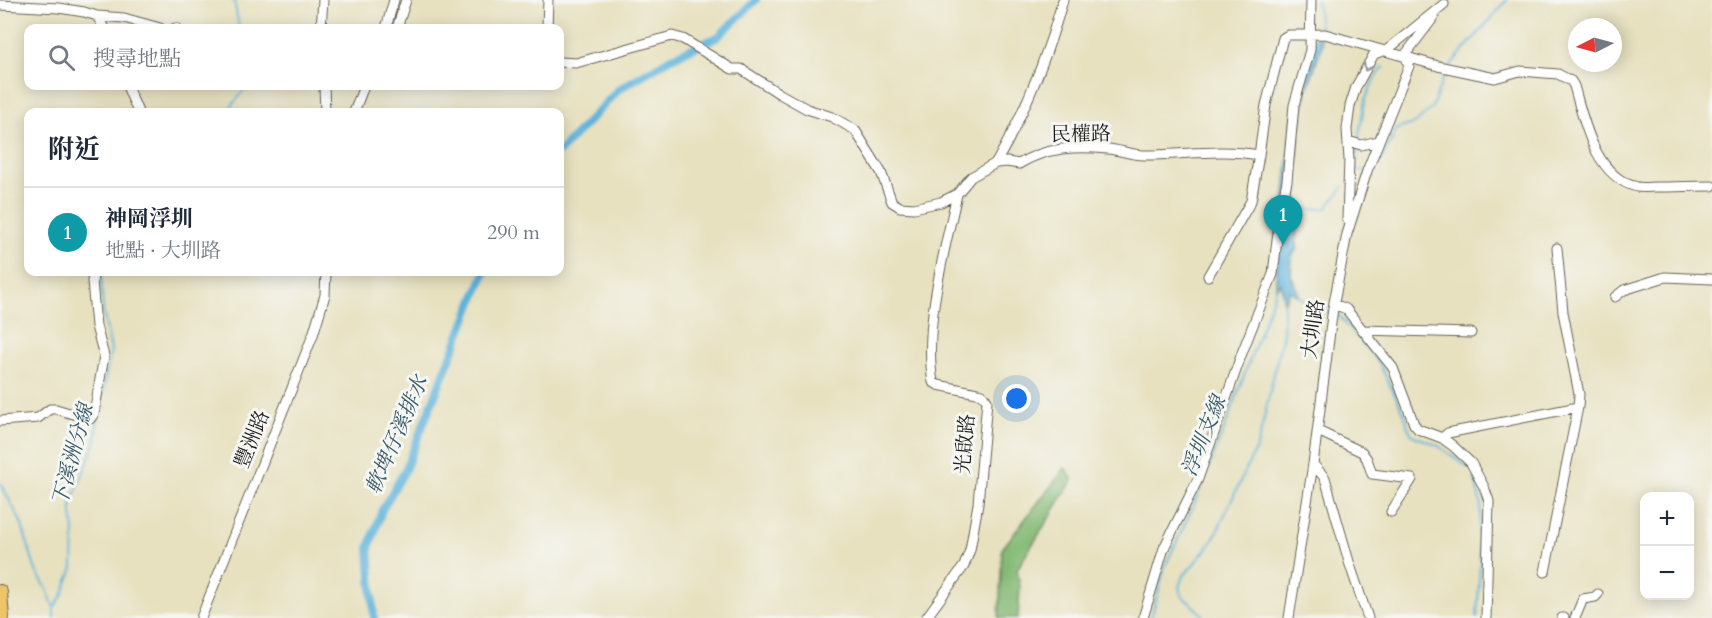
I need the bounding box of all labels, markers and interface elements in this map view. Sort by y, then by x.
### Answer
north arrow [1568,18,1622,72]
search box [24,24,564,90]
icon: search [45,41,78,74]
text: 搜尋地點 [93,44,181,74]
one-way arrow [1363,61,1374,71]
street label: 民權路 [1051,120,1111,148]
text: 附近 [48,132,100,167]
pin: 1 [1264,196,1302,245]
text: 神岡浮圳 [105,204,193,234]
text: 1 [62,219,73,246]
text: 290 m [487,219,540,246]
text: 地點 · 大圳路 [105,237,221,264]
street label: 大圳路 [1295,297,1331,361]
water label: 軟埤仔溪排水 [359,370,436,499]
your location [1002,384,1031,413]
water label: 浮圳支線 [1175,390,1234,480]
water label: 下溪洲分線 [45,399,101,509]
street label: 豐洲路 [228,406,276,472]
street label: 光啟路 [949,413,981,475]
map controls [1640,492,1694,600]
button: + [1640,492,1694,546]
button: − [1640,546,1694,600]

